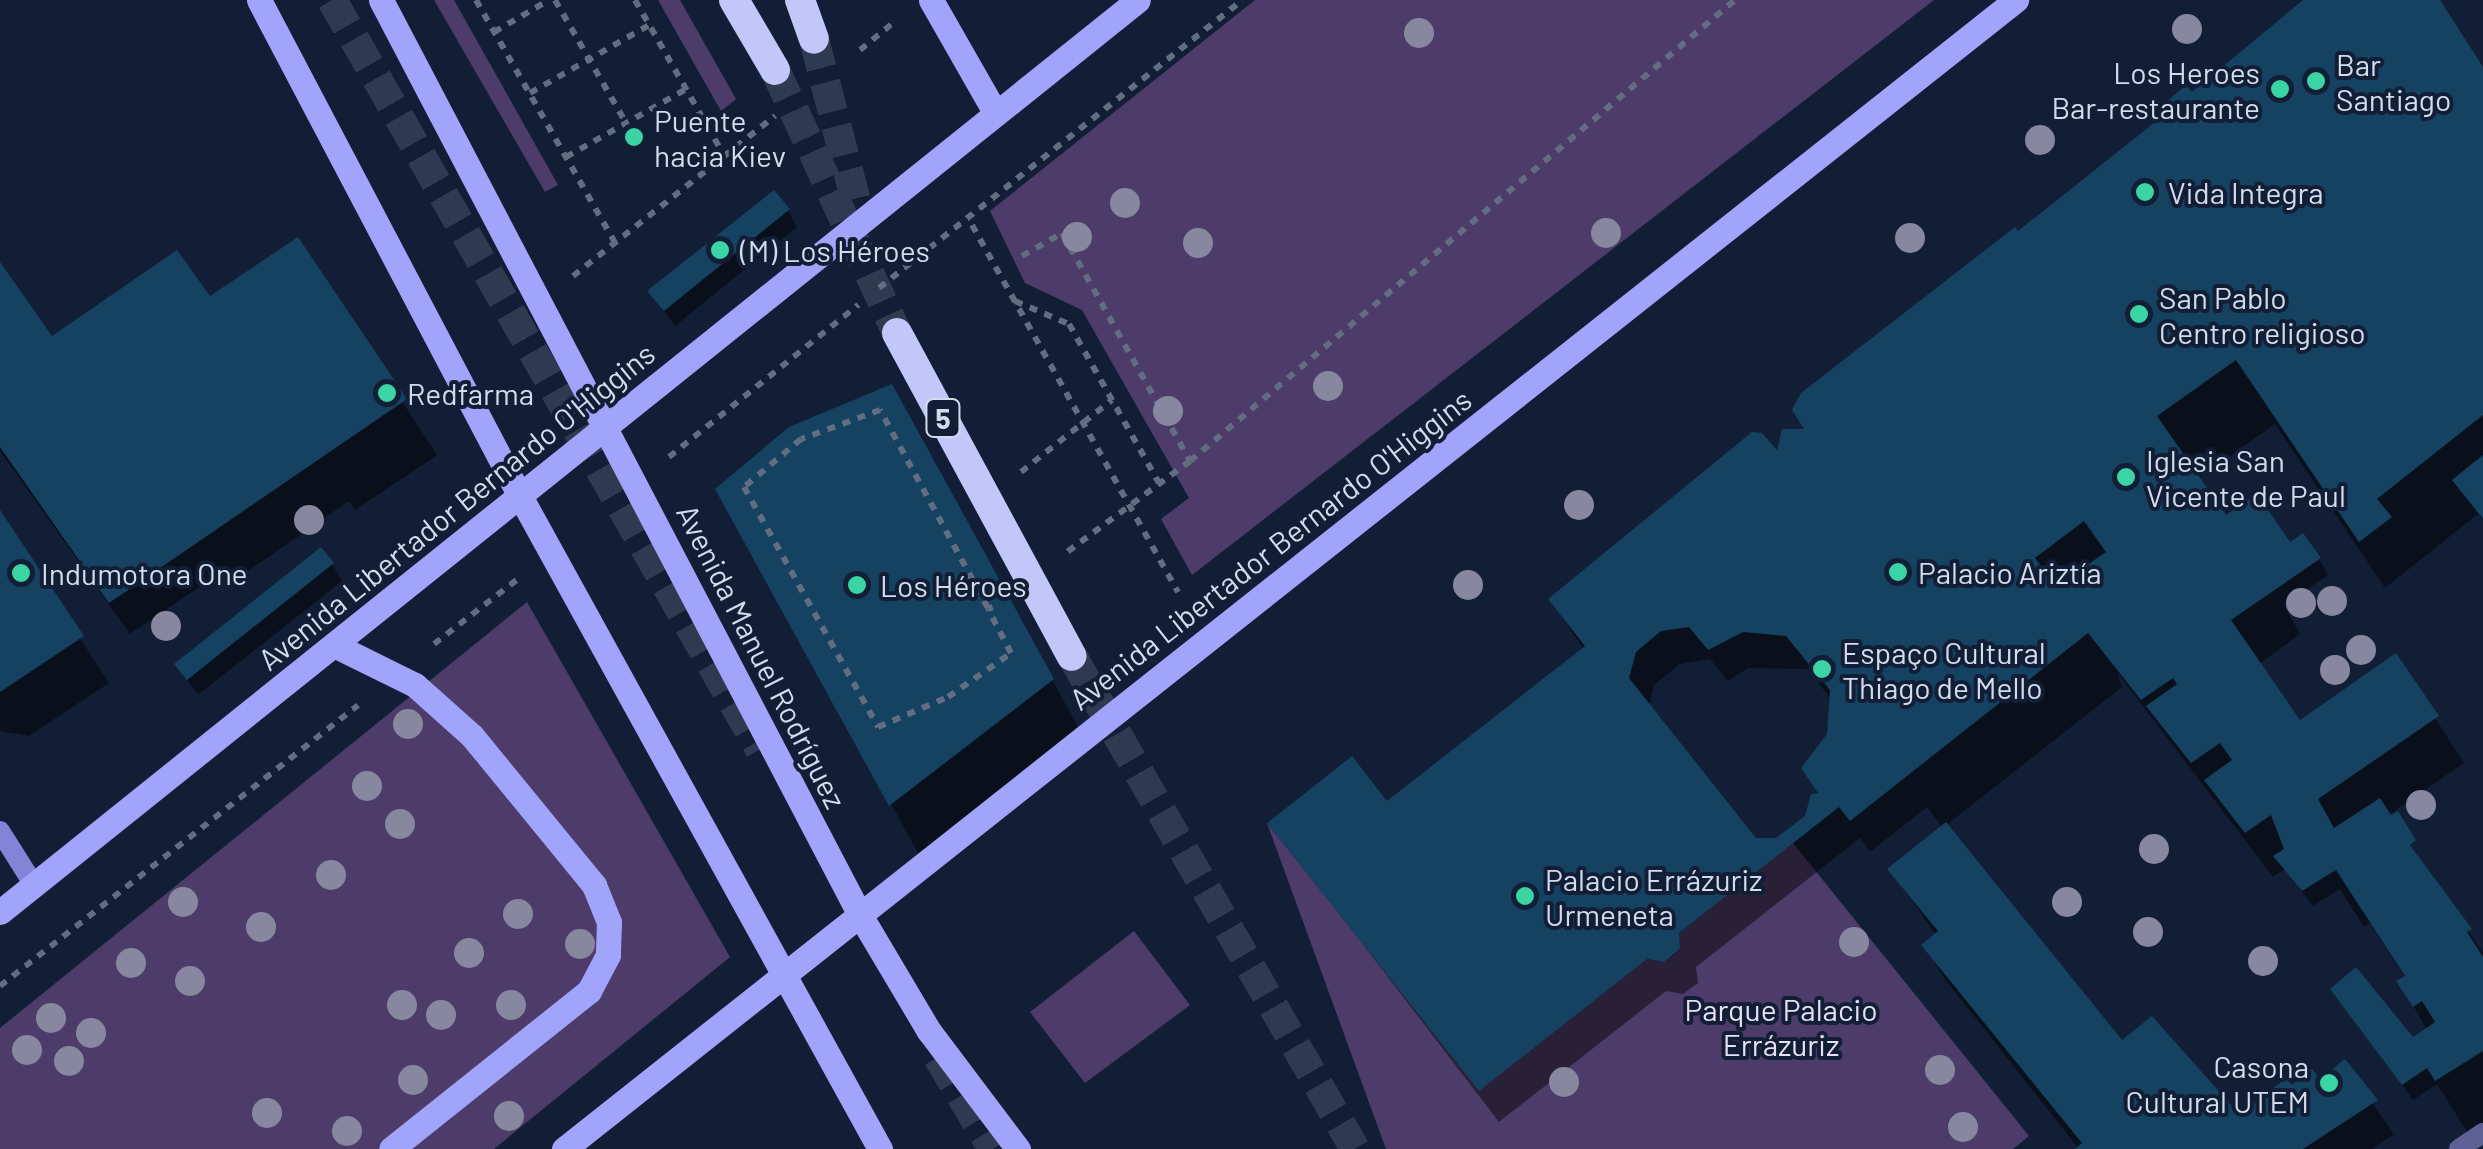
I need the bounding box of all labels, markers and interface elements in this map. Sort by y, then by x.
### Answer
place label: Bar Santiago [2336,46,2451,116]
place label: Los Heroes Bar-restaurante [2051,54,2260,124]
marker: Bar Santiago [2305,70,2327,92]
marker: Los Heroes Bar-restaurante [2269,78,2291,100]
place label: Puente hacia Kiev [654,102,786,172]
marker: Puente hacia Kiev [623,126,645,148]
place label: Vida Integra [2168,174,2324,210]
marker: Vida Integra [2132,179,2158,205]
place label: (M) Los Héroes [740,232,930,268]
marker: (M) Los Héroes [709,239,731,261]
place label: San Pablo Centro religioso [2159,279,2366,350]
marker: San Pablo Centro religioso [2128,303,2150,325]
street label: Avenida Libertador Bernardo O'Higgins [251,335,661,677]
place label: Redfarma [407,375,534,411]
street label: Avenida Libertador Bernardo O'Higgins [1062,381,1478,717]
marker: Redfarma [376,382,398,404]
road number: 5 [923,395,963,441]
place label: Iglesia San Vicente de Paul [2146,442,2346,512]
marker: Iglesia San Vicente de Paul [2115,466,2137,488]
street label: Avenida Manuel Rodríguez [670,498,854,814]
place label: Palacio Ariztía [1918,554,2102,590]
place label: Indumotora One [41,555,248,591]
marker: Palacio Ariztía [1887,561,1909,583]
marker: Indumotora One [10,562,32,584]
place label: Los Héroes [880,567,1027,603]
marker: Los Héroes [844,572,870,598]
place label: Espaço Cultural Thiago de Mello [1842,634,2046,704]
marker: Espaço Cultural Thiago de Mello [1811,658,1833,680]
place label: Palacio Errázuriz Urmeneta [1545,861,1762,932]
marker: Palacio Errázuriz Urmeneta [1514,885,1536,907]
park label: Parque Palacio Errázuriz [1684,991,1878,1062]
place label: Casona Cultural UTEM [2126,1048,2309,1118]
marker: Casona Cultural UTEM [2318,1072,2340,1094]

